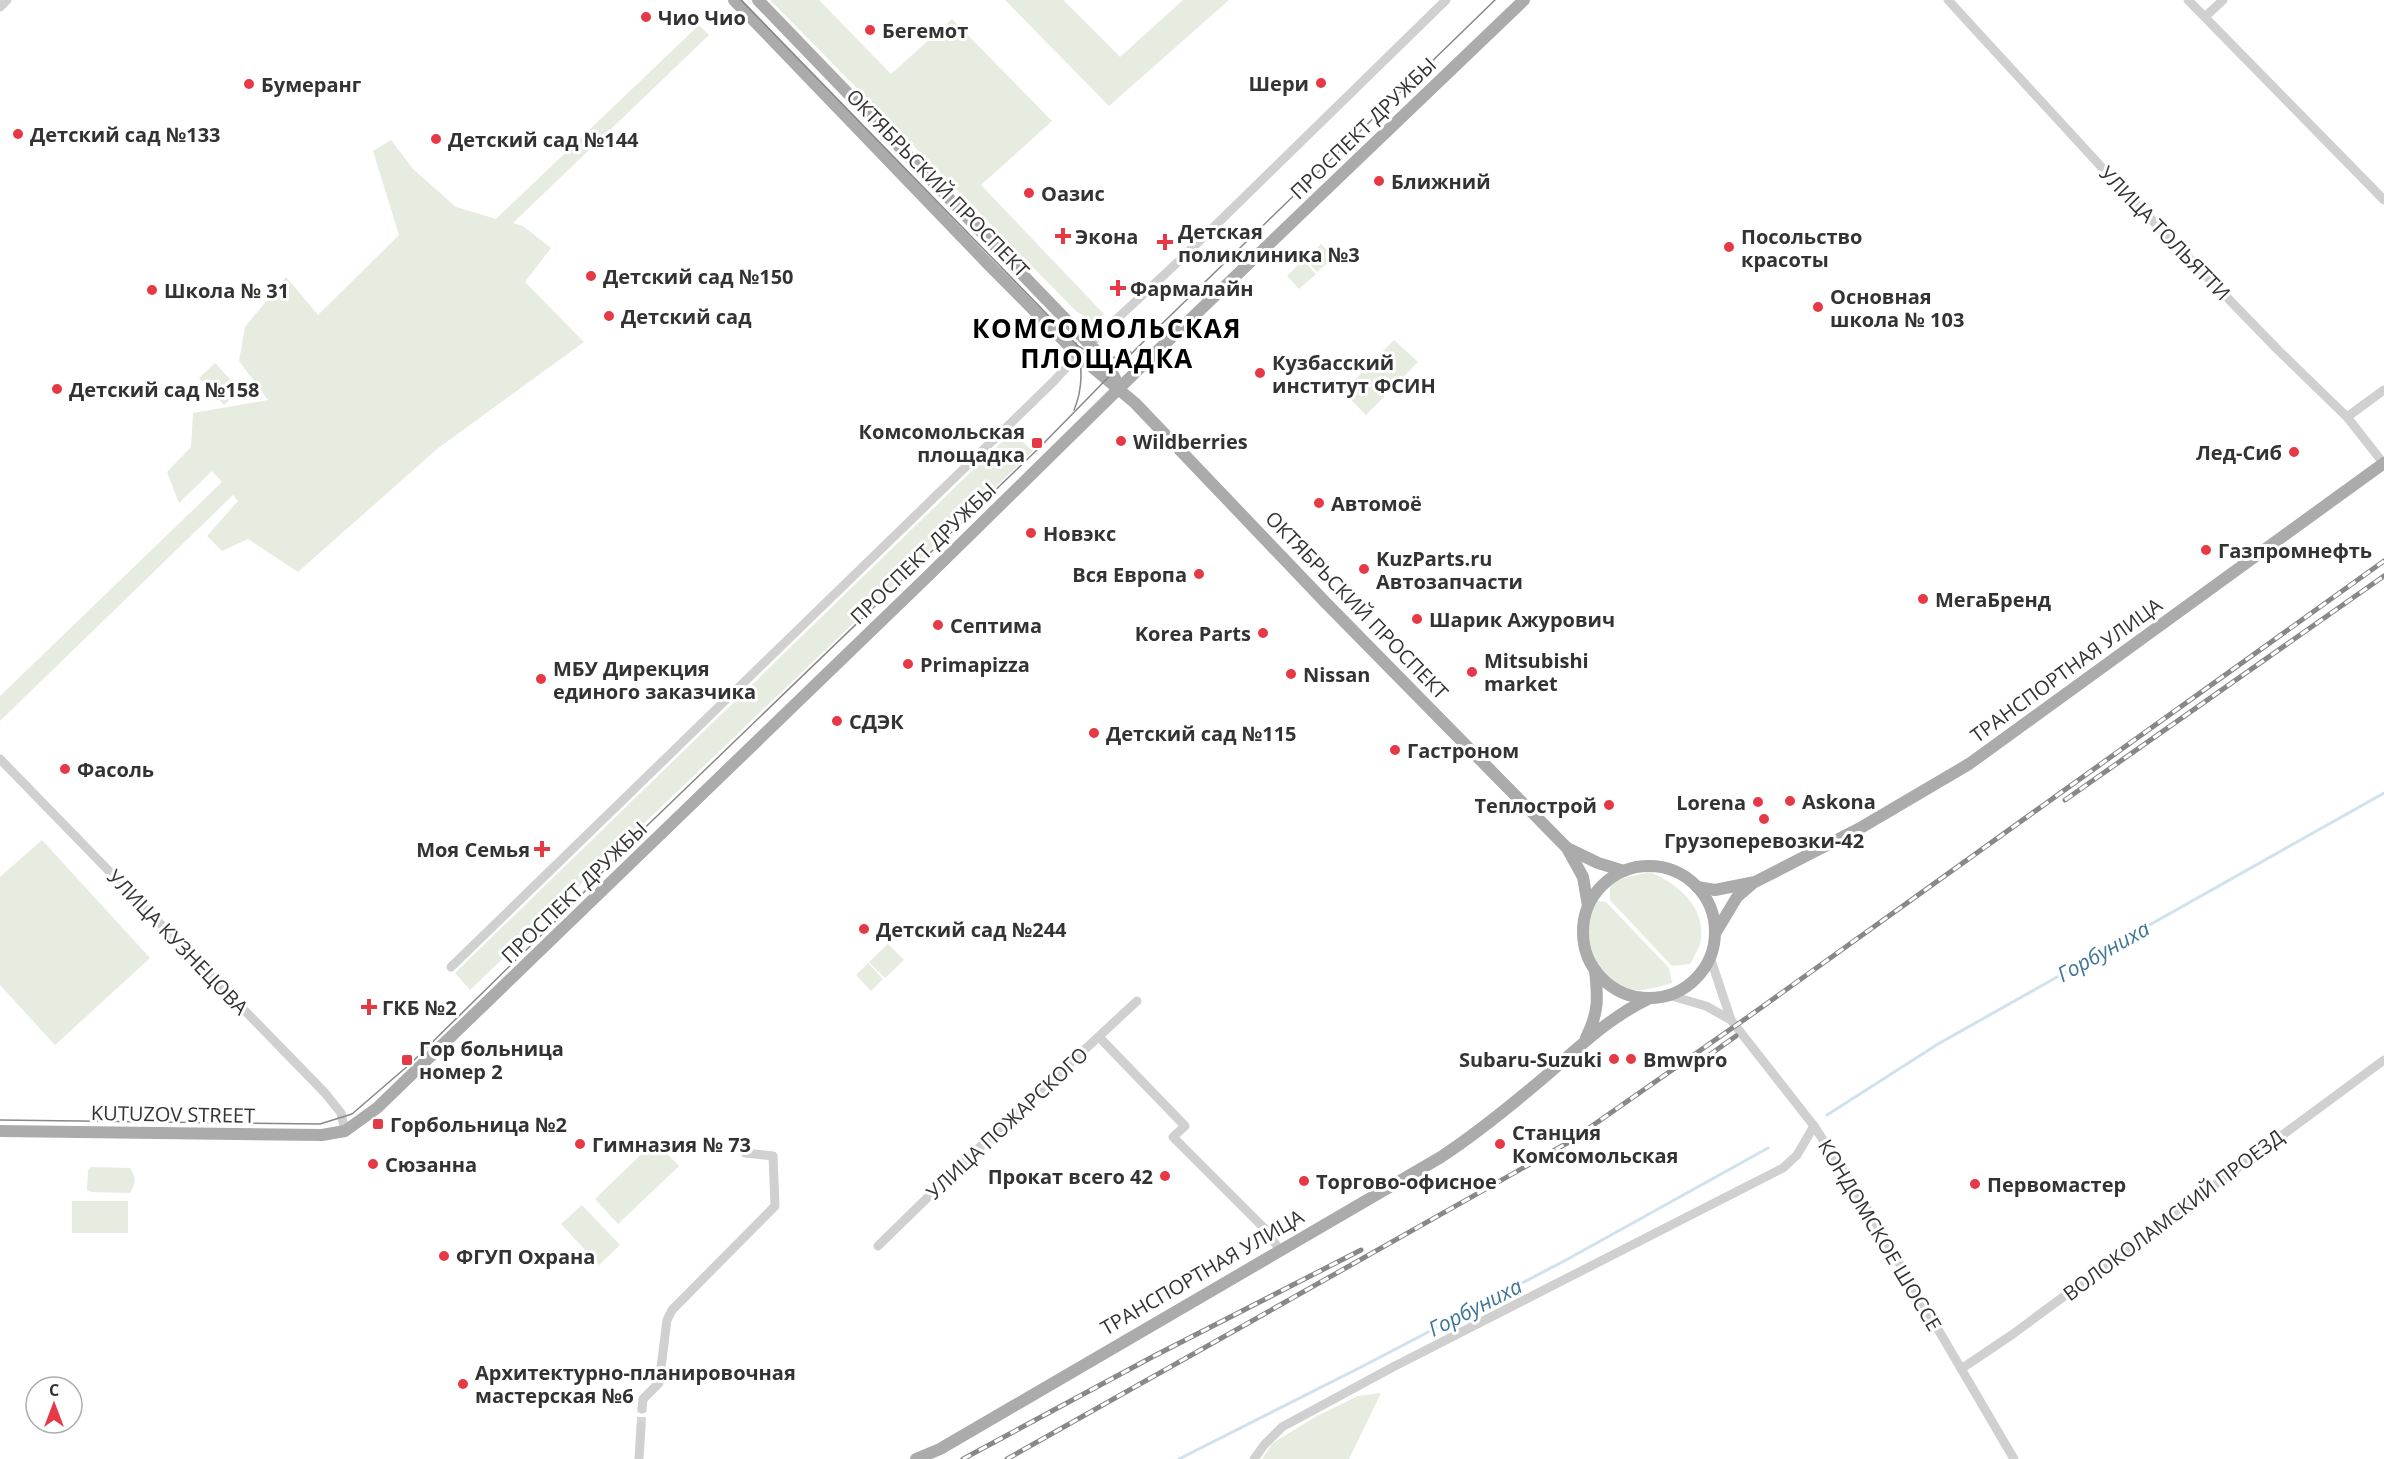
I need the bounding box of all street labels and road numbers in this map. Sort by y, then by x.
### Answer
street label: ПРОСПЕКТ ДРУЖБЫ [1284,51,1442,205]
street label: ОКТЯБРЬСКИЙ ПРОСПЕКТ [841,83,1035,283]
street label: УЛИЦА ТОЛЬЯТТИ [2094,160,2236,306]
street label: ПРОСПЕКТ ДРУЖБЫ [844,476,1002,630]
street label: ОКТЯБРЬСКИЙ ПРОСПЕКТ [1260,505,1454,705]
street label: ТРАНСПОРТНАЯ УЛИЦА [1965,591,2167,749]
street label: ПРОСПЕКТ ДРУЖБЫ [495,815,653,969]
street label: УЛИЦА КУЗНЕЦОВА [102,864,255,1021]
street label: УЛИЦА ПОЖАРСКОГО [920,1041,1094,1205]
street label: KUTUZOV STREET [91,1099,255,1129]
street label: ВОЛОКОЛАМСКИЙ ПРОЕЗД [2057,1123,2289,1307]
street label: КОНДОМСКОЕ ШОССЕ [1812,1134,1948,1336]
street label: ТРАНСПОРТНАЯ УЛИЦА [1095,1203,1309,1341]

